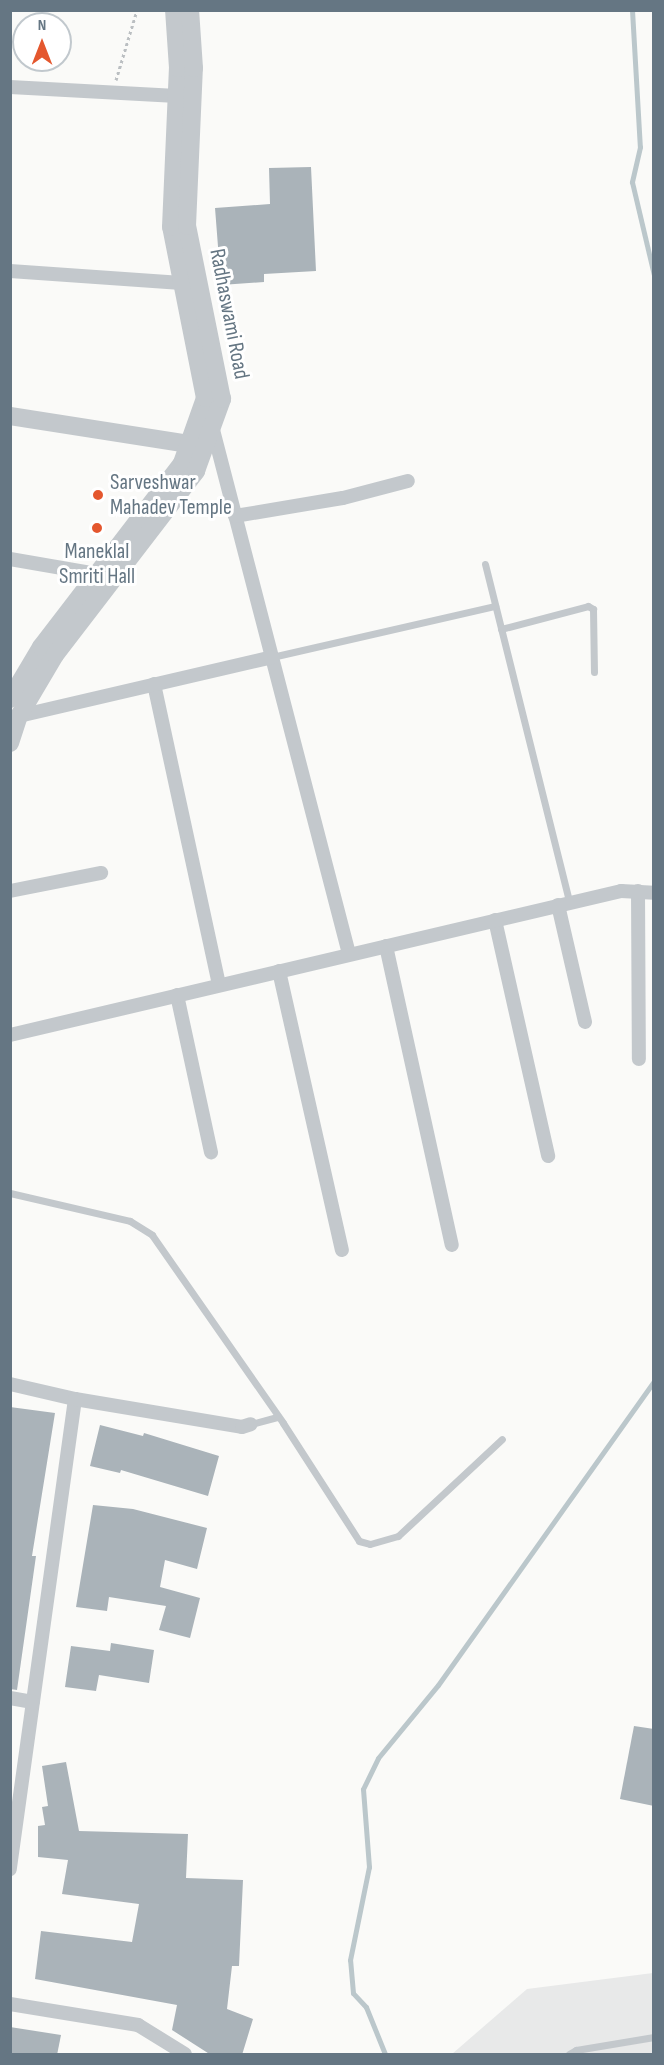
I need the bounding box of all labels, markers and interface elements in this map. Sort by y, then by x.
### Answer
north arrow [12,12,72,72]
text: N [38,16,46,35]
street label: Radhaswami Road [203,247,255,381]
place label: Sarveshwar Mahadev Temple [110,469,232,520]
marker: Sarveshwar Mahadev Temple [91,488,105,502]
marker: Maneklal Smriti Hall [90,521,104,535]
place label: Maneklal Smriti Hall [59,538,135,590]

